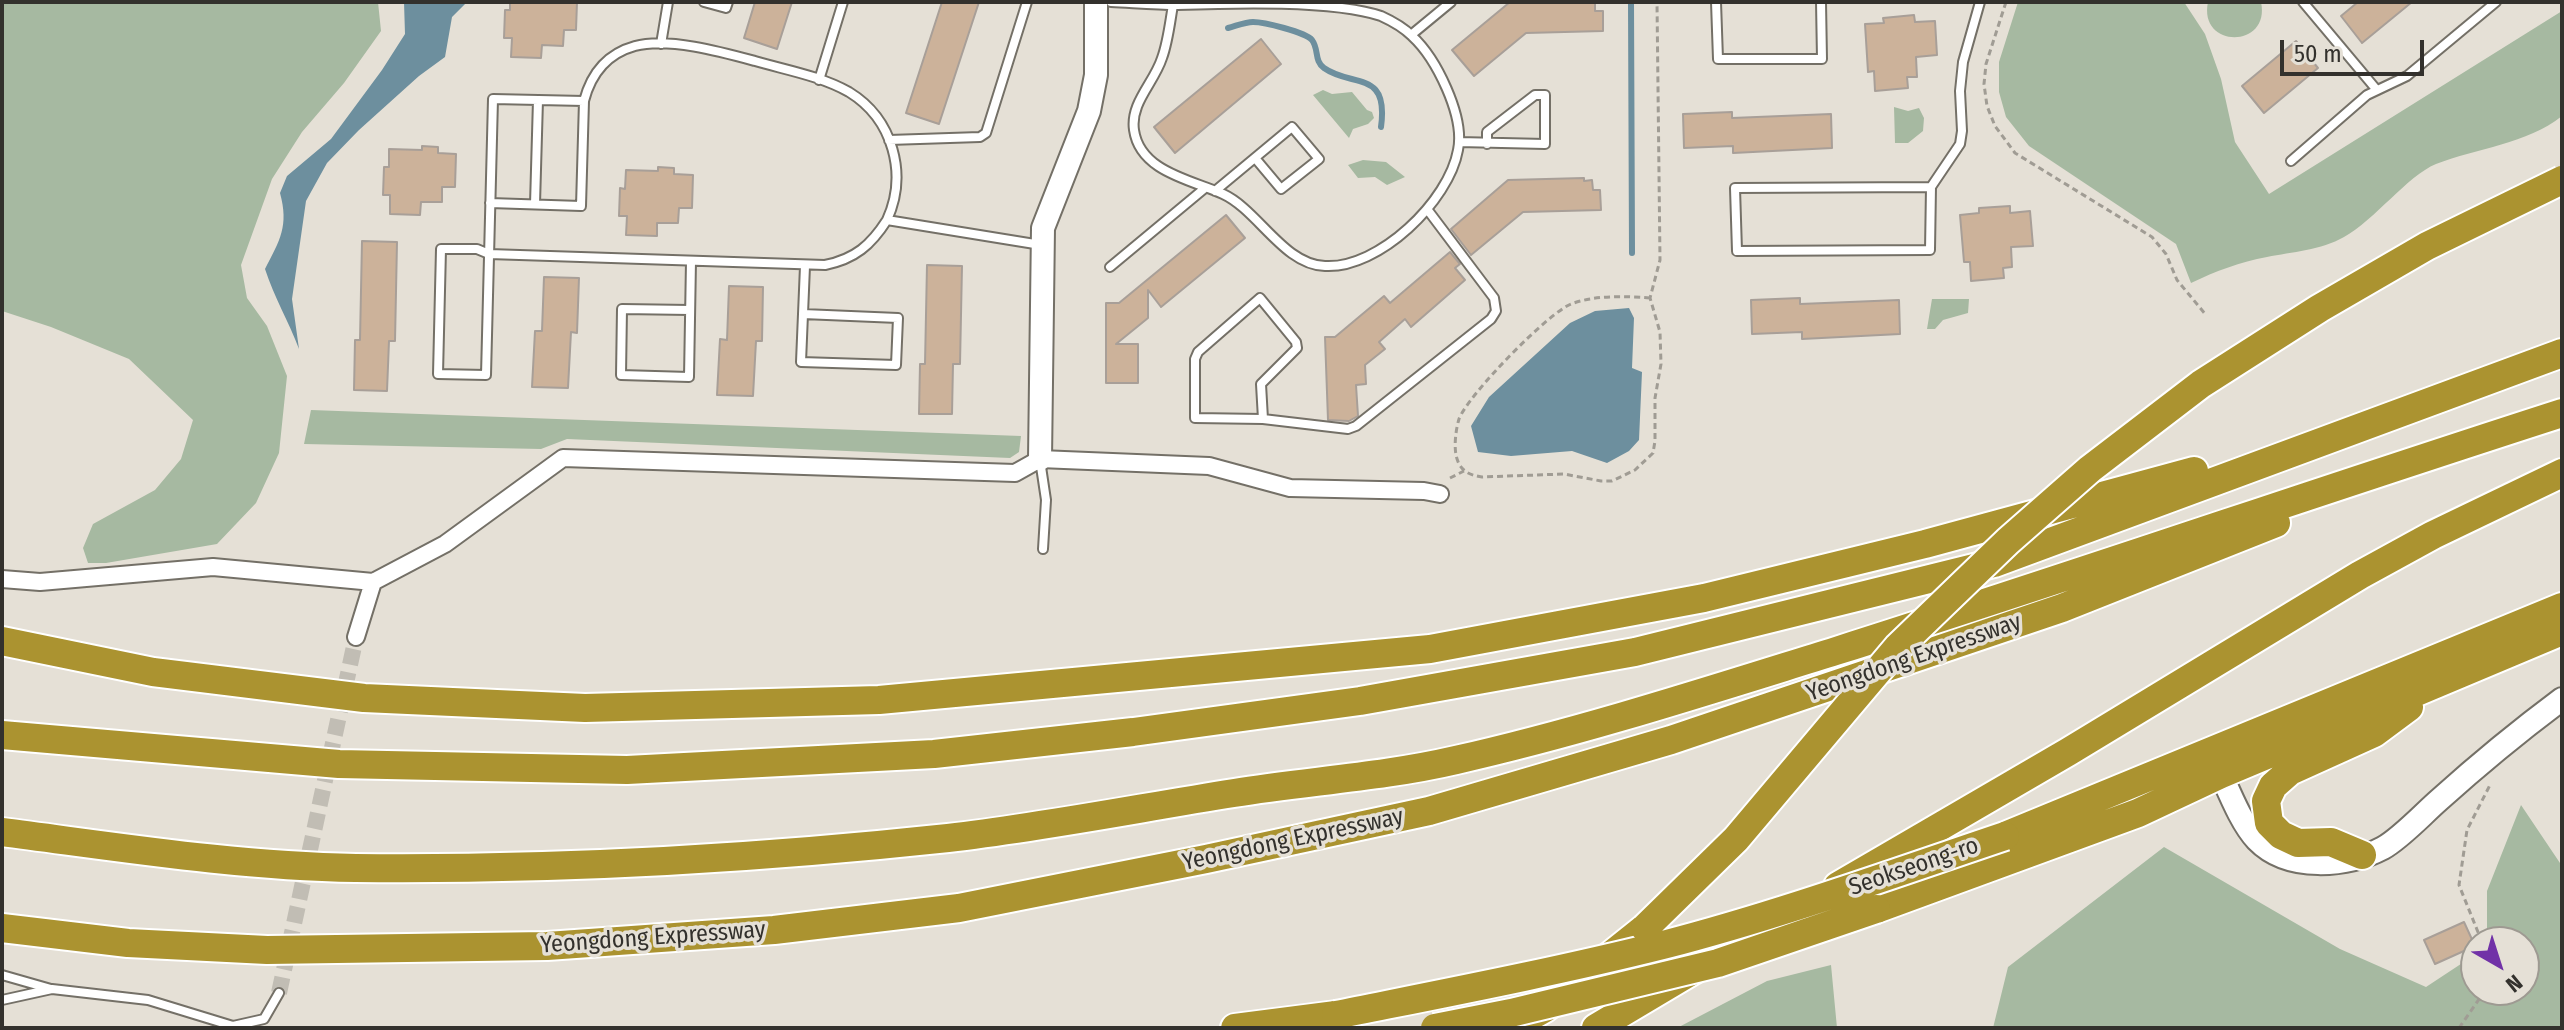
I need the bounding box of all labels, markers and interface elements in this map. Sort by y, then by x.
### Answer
scale bar [2284,24,2428,74]
text: 50 m [2294,40,2342,68]
street label: Yeongdong Expressway [1803,608,2025,708]
street label: Yeongdong Expressway [1180,802,1406,878]
street label: Seokseong-ro [1845,831,1983,903]
street label: Yeongdong Expressway [540,916,766,960]
north arrow [2460,926,2540,1006]
text: N [2501,969,2528,998]

